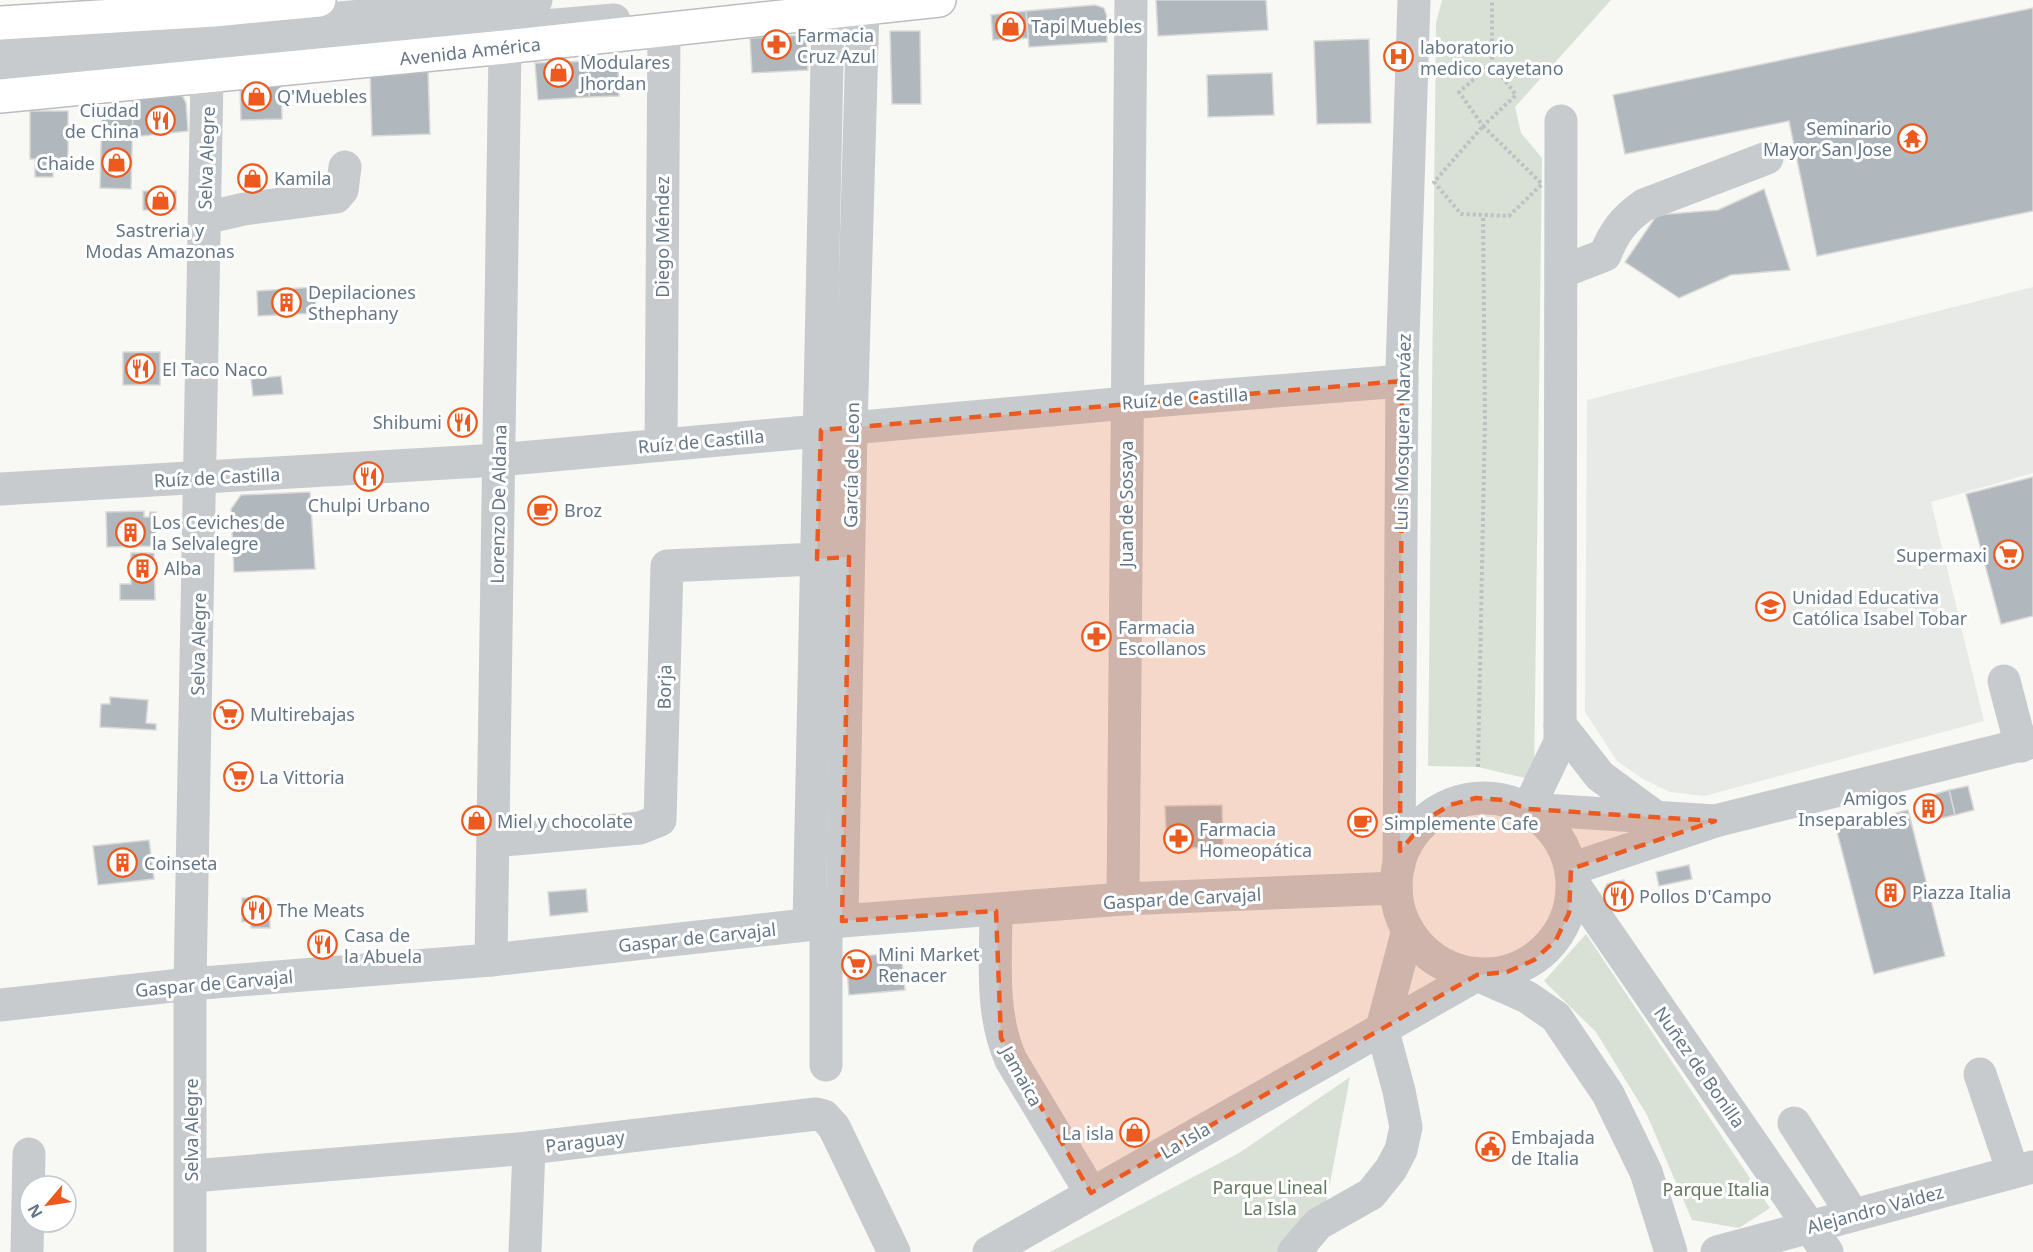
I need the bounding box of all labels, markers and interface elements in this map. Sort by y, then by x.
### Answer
shop icon: Tapi Muebles [994,10,1026,42]
place label: Tapi Muebles [1031,14,1142,38]
place label: Farmacia Cruz Azul [797,23,876,68]
pharmacy icon: Farmacia Cruz Azul [760,29,792,61]
street label: Avenida América [398,32,542,70]
place label: laboratorio medico cayetano [1420,35,1564,80]
hospital icon: laboratorio medico cayetano [1383,41,1415,73]
place label: Modulares Jhordan [578,50,670,95]
shop icon: Modulares Jhordan [543,56,575,88]
shop icon: Q'Muebles [240,80,272,112]
place label: Q'Muebles [277,84,367,108]
place label: Ciudad de China [65,98,139,143]
restaurant icon: Ciudad de China [144,104,176,136]
street label: Selva Alegre [192,106,220,210]
place label: Seminario Mayor San Jose [1763,116,1892,161]
temple icon: Seminario Mayor San Jose [1897,122,1929,154]
shop icon: Chaide [100,147,132,179]
place label: Chaide [37,151,95,175]
shop icon: Kamila [237,162,269,194]
place label: Kamila [274,166,331,190]
street label: Diego Méndez [650,176,674,298]
shop icon: Sastreria y Modas Amazonas [144,185,176,217]
place label: Sastreria y Modas Amazonas [85,218,235,263]
place label: Depilaciones Sthephany [308,280,416,325]
building icon: Depilaciones Sthephany [271,286,303,318]
street label: Luis Mosquera Narváez [1388,333,1416,531]
restaurant icon: El Taco Naco [125,353,157,385]
place label: El Taco Naco [162,357,268,381]
street label: Ruíz de Castilla [1121,382,1249,414]
street label: García de Leon [838,402,864,528]
restaurant icon: Shibumi [447,406,479,438]
place label: Shibumi [373,410,442,434]
street label: Lorenzo De Aldana [485,424,511,584]
street label: Ruíz de Castilla [637,424,765,458]
street label: Juan de Sosaya [1114,441,1138,569]
restaurant icon: Chulpi Urbano [353,460,385,492]
street label: Ruíz de Castilla [153,462,281,492]
place label: Chulpi Urbano [308,493,430,517]
cafe icon: Broz [527,494,559,526]
place label: Broz [564,498,602,522]
place label: Los Ceviches de la Selvalegre [152,510,285,555]
building icon: Los Ceviches de la Selvalegre [115,516,147,548]
supermarket icon: Supermaxi [1992,539,2024,571]
place label: Supermaxi [1896,543,1987,567]
building icon: Alba [127,552,159,584]
place label: Alba [164,556,201,580]
place label: Unidad Educativa Católica Isabel Tobar [1792,585,1968,630]
school or university icon: Unidad Educativa Católica Isabel Tobar [1755,591,1787,623]
street label: Selva Alegre [185,592,211,696]
place label: Farmacia Escollanos [1118,615,1206,660]
pharmacy icon: Farmacia Escollanos [1081,621,1113,653]
street label: Borja [652,664,676,710]
supermarket icon: Multirebajas [213,698,245,730]
place label: Multirebajas [250,702,355,726]
supermarket icon: La Vittoria [222,761,254,793]
place label: La Vittoria [259,765,345,789]
place label: Amigos Inseparables [1798,786,1907,831]
building icon: Amigos Inseparables [1912,792,1944,824]
shop icon: Miel y chocolate [460,805,492,837]
cafe icon: Simplemente Cafe [1347,807,1379,839]
place label: Miel y chocolate [497,809,633,833]
place label: Simplemente Cafe [1384,811,1538,835]
place label: Farmacia Homeopática [1199,817,1312,862]
pharmacy icon: Farmacia Homeopática [1162,823,1194,855]
building icon: Coinseta [107,847,139,879]
place label: Coinseta [144,851,217,875]
building icon: Piazza Italia [1875,876,1907,908]
restaurant icon: Pollos D'Campo [1602,880,1634,912]
place label: Piazza Italia [1912,880,2011,904]
street label: Gaspar de Carvajal [1102,882,1262,914]
place label: Pollos D'Campo [1639,884,1772,908]
restaurant icon: The Meats [240,894,272,926]
place label: The Meats [277,898,365,922]
street label: Gaspar de Carvajal [617,917,777,957]
place label: Casa de la Abuela [344,923,422,968]
restaurant icon: Casa de la Abuela [307,929,339,961]
place label: Mini Market Renacer [878,942,980,987]
supermarket icon: Mini Market Renacer [841,948,873,980]
street label: Gaspar de Carvajal [134,964,294,1002]
street label: Nuñez de Bonilla [1649,1002,1751,1132]
street label: Jamaica [995,1040,1048,1110]
street label: Selva Alegre [179,1078,203,1182]
street label: La Isla [1156,1116,1214,1164]
shop icon: La isla [1119,1117,1151,1149]
place label: La isla [1062,1121,1114,1145]
street label: Paraguay [544,1124,627,1158]
place label: Embajada de Italia [1511,1125,1595,1170]
public building icon: Embajada de Italia [1474,1131,1506,1163]
north arrow [18,1174,78,1234]
park label: Parque Lineal La Isla [1212,1175,1328,1220]
park label: Parque Italia [1662,1177,1770,1201]
street label: Alejandro Valdez [1804,1179,1946,1239]
text: N [22,1200,48,1222]

